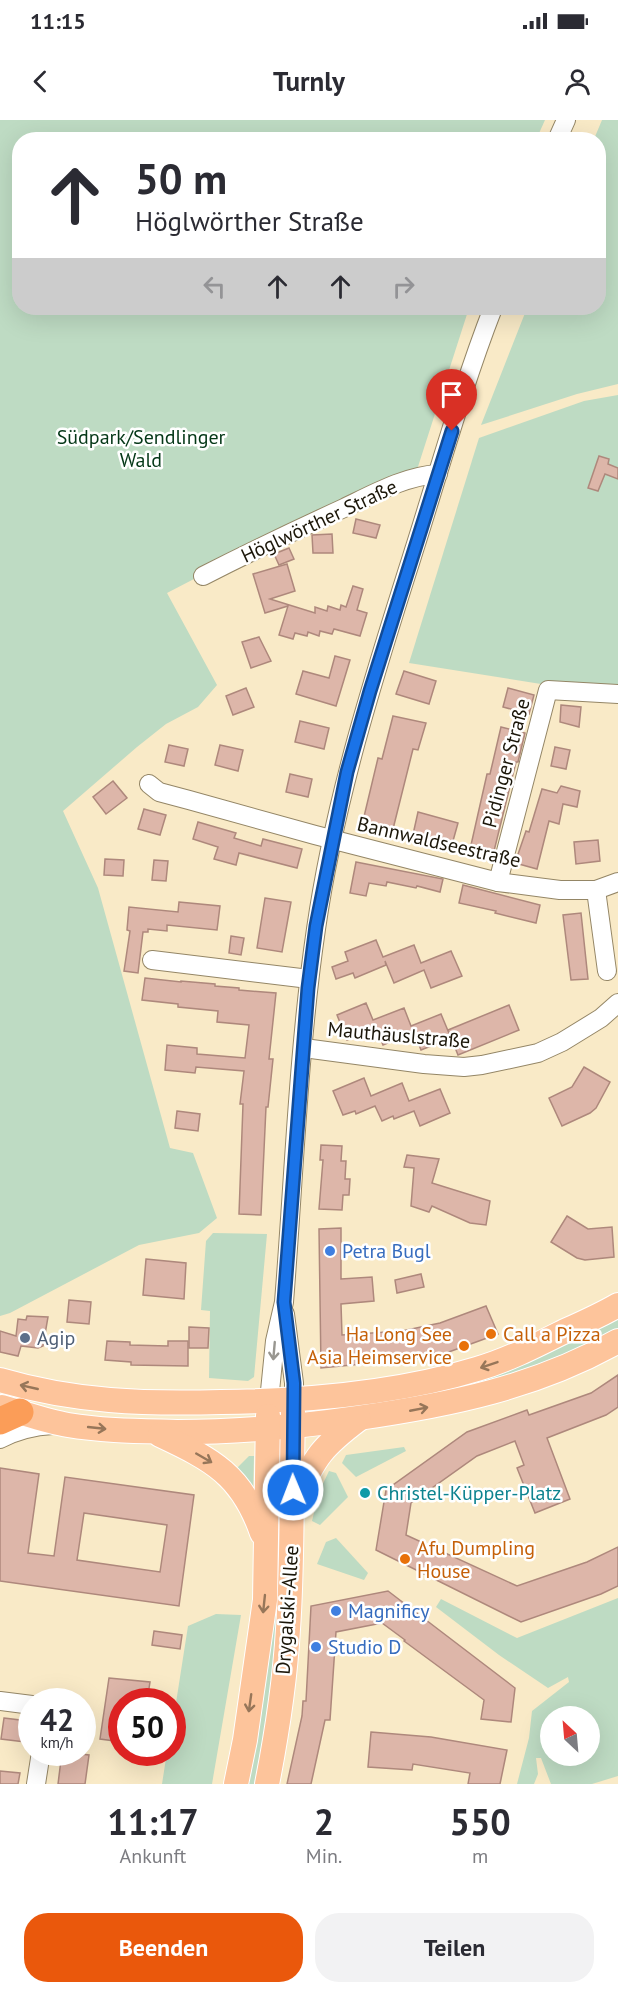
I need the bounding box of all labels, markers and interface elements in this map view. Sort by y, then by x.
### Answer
text: 11:15 [30,7,86,35]
text: Turnly [273,64,345,98]
icon: back [24,65,57,98]
icon: person [561,65,594,98]
text: 50 m [135,151,227,206]
icon: ahead [36,156,114,234]
text: Höglwörther Straße [135,204,364,238]
icon: left [198,270,231,303]
icon: ahead [261,270,294,303]
icon: ahead [324,270,357,303]
icon: right [387,270,420,303]
pin [426,369,477,431]
icon: arrive [435,378,468,411]
park label: Südpark/Sendlinger Wald [57,424,226,473]
street label: Höglwörther Straße [237,473,401,569]
street label: Pidinger Straße [476,696,536,830]
street label: Bannwaldseestraße [355,811,523,873]
street label: Mauthäuslstraße [327,1016,471,1054]
place label: Petra Bugl [342,1238,431,1264]
marker: Petra Bugl [323,1244,337,1258]
place label: Ha Long See Asia Heimservice [307,1321,452,1370]
place label: Call a Pizza [503,1321,601,1347]
place label: Agip [37,1325,75,1351]
marker: Call a Pizza [484,1327,498,1341]
marker: Agip [18,1331,32,1345]
marker: Ha Long See Asia Heimservice [457,1339,471,1353]
one-way arrow [268,1341,279,1361]
one-way arrow [480,1360,499,1371]
one-way arrow [20,1381,39,1393]
one-way arrow [409,1403,428,1414]
one-way arrow [87,1423,107,1434]
one-way arrow [195,1452,212,1464]
position arrow [261,1458,325,1522]
place label: Christel-Küpper-Platz [377,1480,561,1506]
marker: Christel-Küpper-Platz [358,1486,372,1500]
place label: Afu Dumpling House [417,1535,535,1584]
street label: Drygalski-Allee [270,1544,304,1676]
marker: Afu Dumpling House [398,1552,412,1566]
one-way arrow [258,1594,269,1614]
place label: Magnificy [348,1598,430,1624]
marker: Magnificy [329,1604,343,1618]
place label: Studio D [328,1634,401,1660]
marker: Studio D [309,1640,323,1654]
speed limit sign: 50 [108,1688,186,1766]
one-way arrow [245,1692,256,1712]
text: 42 [40,1700,74,1739]
north arrow [540,1706,600,1766]
map controls [540,1706,600,1766]
text: km/h [41,1733,73,1752]
text: 11:17 [107,1798,199,1845]
text: 2 [314,1798,334,1845]
text: 550 [450,1798,511,1845]
text: Ankunft [120,1843,186,1869]
text: Min. [306,1843,342,1869]
text: m [472,1843,488,1869]
button: Beenden [24,1913,303,1982]
button: Teilen [315,1913,594,1982]

